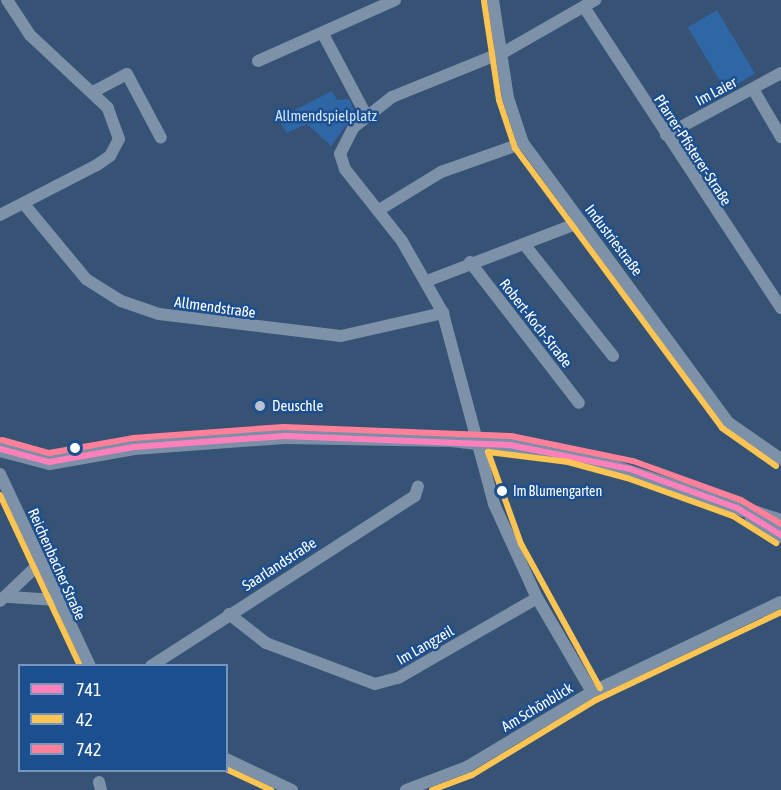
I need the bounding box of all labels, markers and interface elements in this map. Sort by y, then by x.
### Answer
street label: Im Laier [692,73,740,109]
street label: Pfarrer-Pfisterer-Straße [650,91,736,209]
park label: Allmendspielplatz [275,107,377,125]
street label: Industriestraße [581,201,647,279]
street label: Robert-Koch-Straße [496,275,576,371]
street label: Allmendstraße [173,292,257,322]
place label: Deuschle [272,397,323,415]
marker: Deuschle [253,399,267,413]
unlabelled marker [69,442,81,454]
place label: Im Blumengarten [513,483,602,499]
marker: Im Blumengarten [496,485,508,497]
street label: Reichenbacher Straße [24,505,90,623]
street label: Saarlandstraße [239,533,319,595]
street label: Im Langzeil [393,622,457,668]
legend [18,664,228,772]
text: 741 [76,679,101,700]
street label: Am Schönblick [498,679,576,735]
text: 42 [76,709,93,730]
text: 742 [76,739,101,760]

